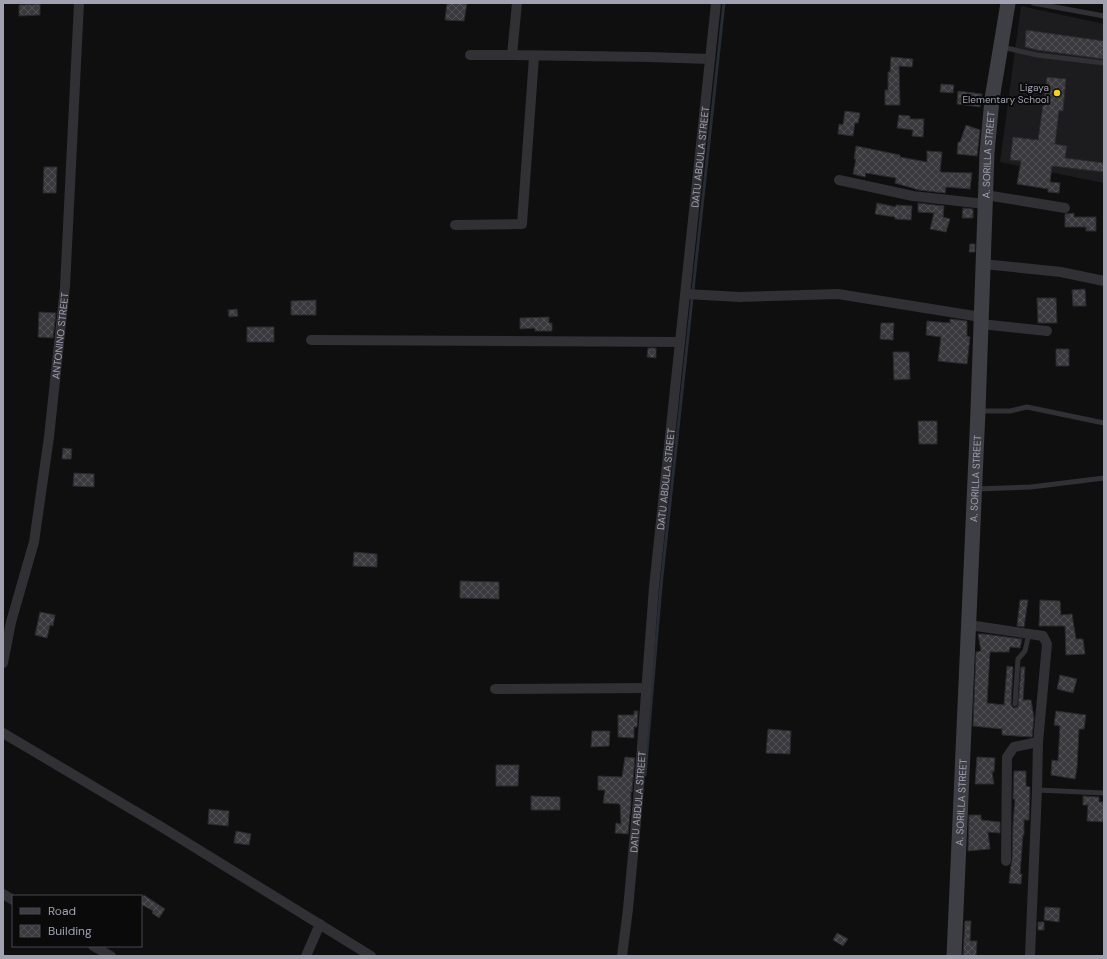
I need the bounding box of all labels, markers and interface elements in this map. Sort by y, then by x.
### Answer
place label: Ligaya Elementary School [962,81,1049,106]
marker: Ligaya Elementary School [1052,88,1062,98]
street label: DATU ABDULA STREET [688,105,712,208]
street label: A. SORILLA STREET [979,110,997,198]
street label: ANTONINO STREET [49,291,71,380]
street label: DATU ABDULA STREET [654,427,677,530]
street label: A. SORILLA STREET [967,434,983,522]
street label: DATU ABDULA STREET [627,750,648,853]
street label: A. SORILLA STREET [952,758,969,846]
legend [12,895,142,947]
text: Road [48,903,76,919]
text: Building [48,923,92,939]

